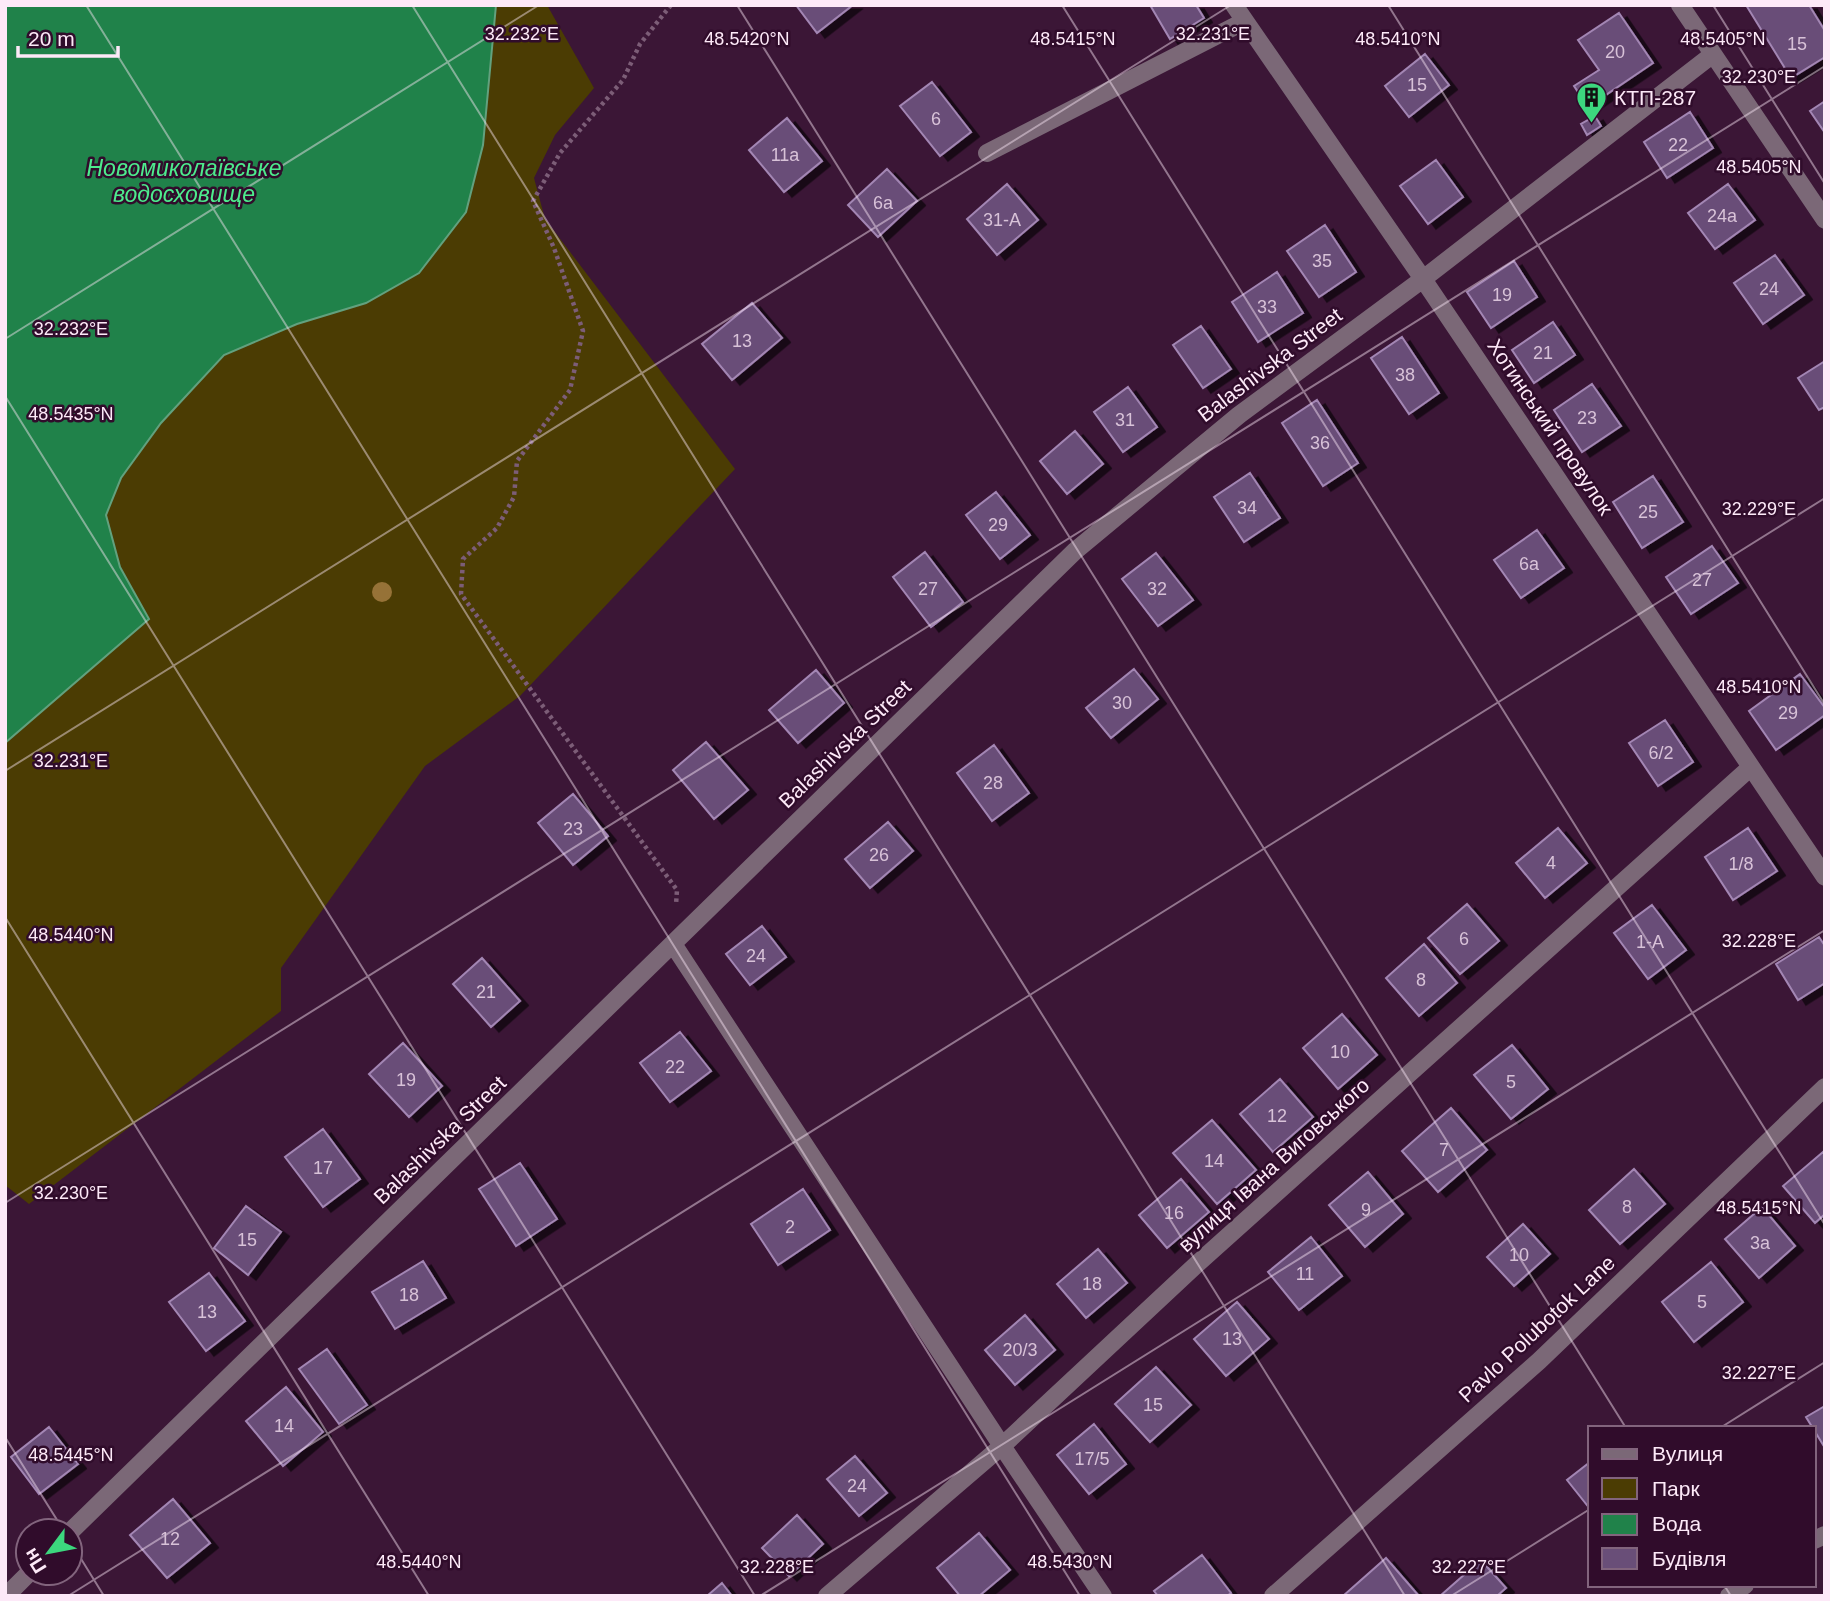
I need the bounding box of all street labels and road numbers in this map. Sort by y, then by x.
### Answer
street label: Balashivska Street [1193,303,1346,426]
street label: Хотинський провулок [1483,335,1618,519]
street label: Balashivska Street [774,675,915,812]
street label: Balashivska Street [369,1071,510,1208]
street label: вулиця Івана Виговського [1174,1073,1374,1256]
street label: Pavlo Polubotok Lane [1454,1251,1619,1407]

